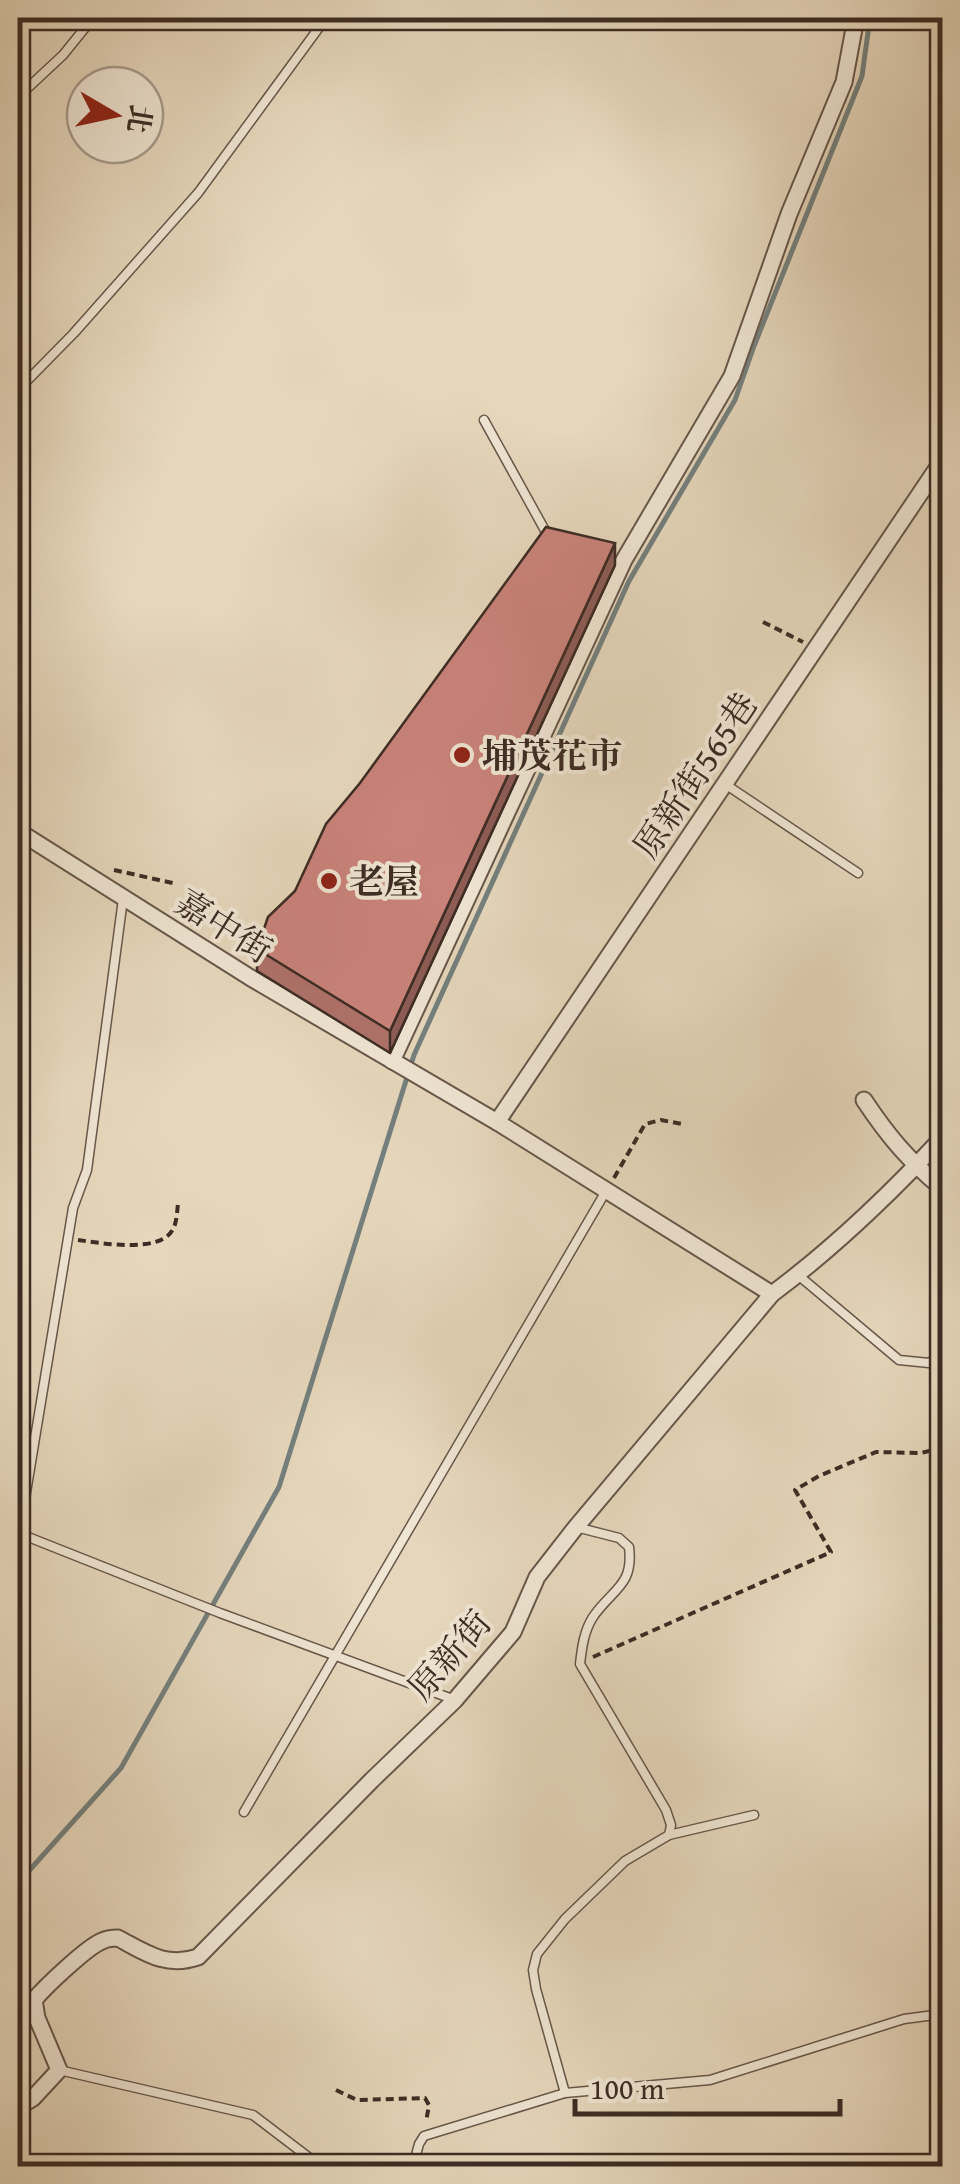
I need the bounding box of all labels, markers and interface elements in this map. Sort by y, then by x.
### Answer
north arrow [65,65,165,165]
text: 北 [118,102,163,136]
street label: 原新街565巷 [621,682,769,868]
place label: 埔茂花市 [482,730,622,781]
marker: 埔茂花市 [451,744,473,766]
place label: 老屋 [349,856,419,907]
marker: 老屋 [318,870,340,892]
street label: 嘉中街 [166,877,282,975]
street label: 原新街 [395,1599,503,1711]
scale bar [575,2054,840,2116]
text: 100 m [590,2066,665,2110]

